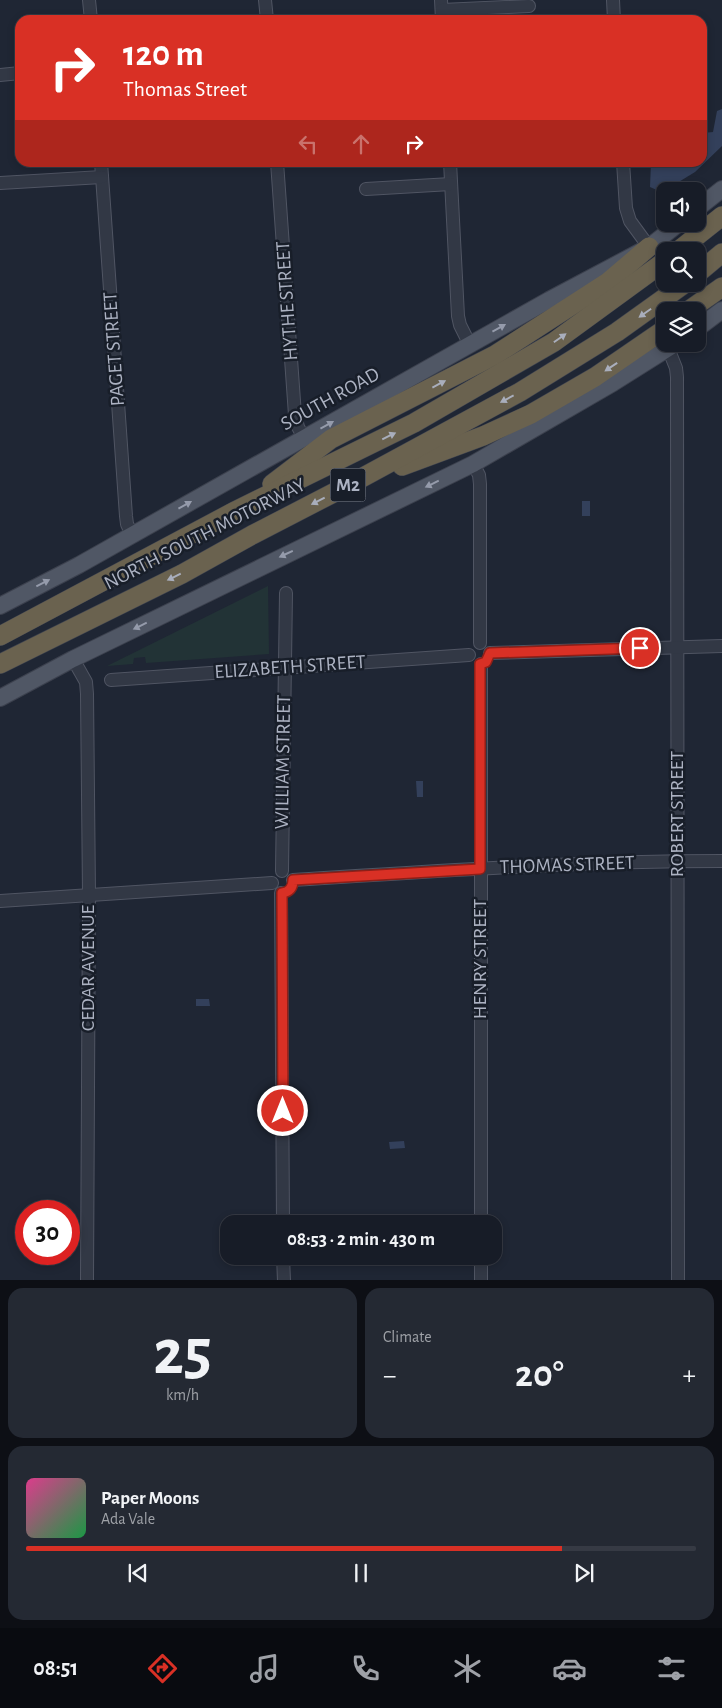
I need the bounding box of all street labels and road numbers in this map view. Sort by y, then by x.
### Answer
street label: HYTHE STREET [273,240,301,361]
street label: PAGET STREET [100,291,128,407]
street label: SOUTH ROAD [277,364,383,434]
road number: M2 [330,468,366,502]
street label: NORTH SOUTH MOTORWAY [101,474,309,594]
street label: ELIZABETH STREET [214,652,367,682]
street label: WILLIAM STREET [272,694,294,830]
street label: ROBERT STREET [667,751,687,877]
street label: THOMAS STREET [499,853,635,877]
street label: HENRY STREET [470,899,490,1019]
street label: CEDAR AVENUE [78,904,98,1031]

